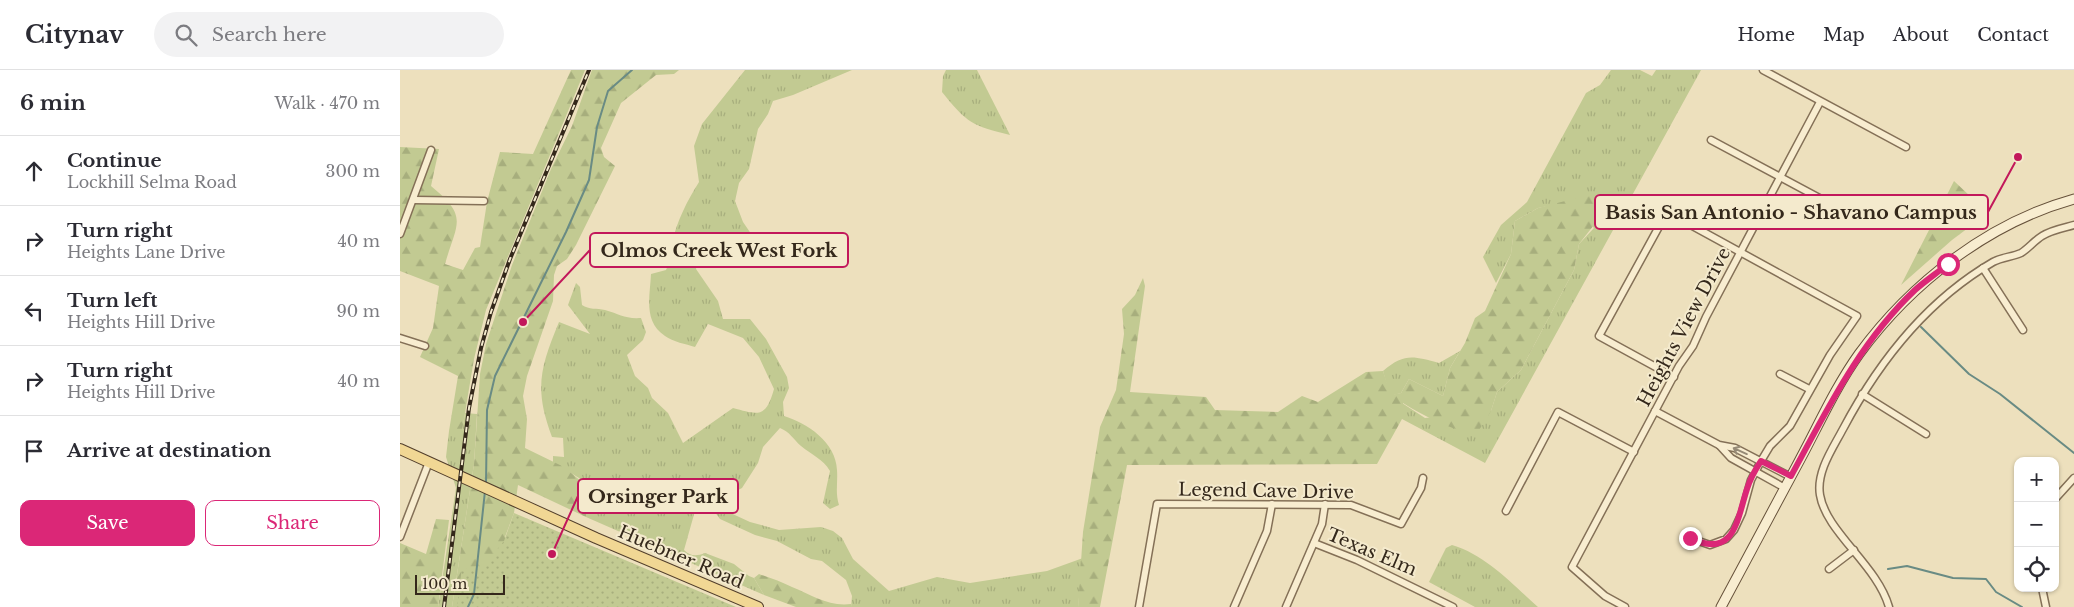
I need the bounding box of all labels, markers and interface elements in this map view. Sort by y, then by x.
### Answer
search box [154,12,504,57]
text: Citynav [25,20,124,49]
icon: search [172,21,200,49]
text: Search here [212,23,327,46]
text: Home [1737,24,1795,46]
text: Map [1823,24,1865,46]
text: About [1893,24,1949,46]
text: Contact [1977,24,2049,46]
text: 6 min [20,90,86,116]
text: Walk · 470 m [275,93,380,113]
text: Continue [67,149,162,172]
icon: ahead [20,157,48,185]
text: 300 m [326,161,380,181]
text: Lockhill Selma Road [67,172,237,192]
callout: Basis San Antonio - Shavano Campus [1595,195,1988,229]
text: Basis San Antonio - Shavano Campus [1605,201,1977,224]
text: Turn right [67,219,173,242]
icon: right [20,227,48,255]
text: 40 m [337,231,380,251]
callout: Olmos Creek West Fork [590,233,848,267]
text: Olmos Creek West Fork [601,239,838,262]
text: Heights Lane Drive [67,242,226,262]
street label: Heights View Drive [1633,244,1735,410]
route start [1937,253,1960,276]
text: Turn left [67,289,158,312]
icon: left [20,297,48,325]
text: 90 m [337,301,380,321]
text: Heights Hill Drive [67,312,216,332]
text: Turn right [67,359,173,382]
icon: right [20,367,48,395]
text: 40 m [337,371,380,391]
text: Heights Hill Drive [67,382,216,402]
icon: arrive [20,437,48,465]
text: Arrive at destination [67,439,271,462]
one-way arrow [1733,446,1748,456]
map controls [2014,457,2059,592]
button: + [2014,457,2059,502]
street label: Legend Cave Drive [1178,478,1354,504]
callout: Orsinger Park [578,479,738,513]
text: Orsinger Park [588,485,728,508]
button: Save [20,500,195,546]
button: Share [205,500,380,546]
button: − [2014,502,2059,547]
street label: Huebner Road [615,521,747,593]
street label: Texas Elm [1324,523,1420,581]
route end [1679,527,1702,550]
button: locate [2014,547,2059,592]
scale bar [415,572,505,595]
text: 100 m [422,575,467,593]

